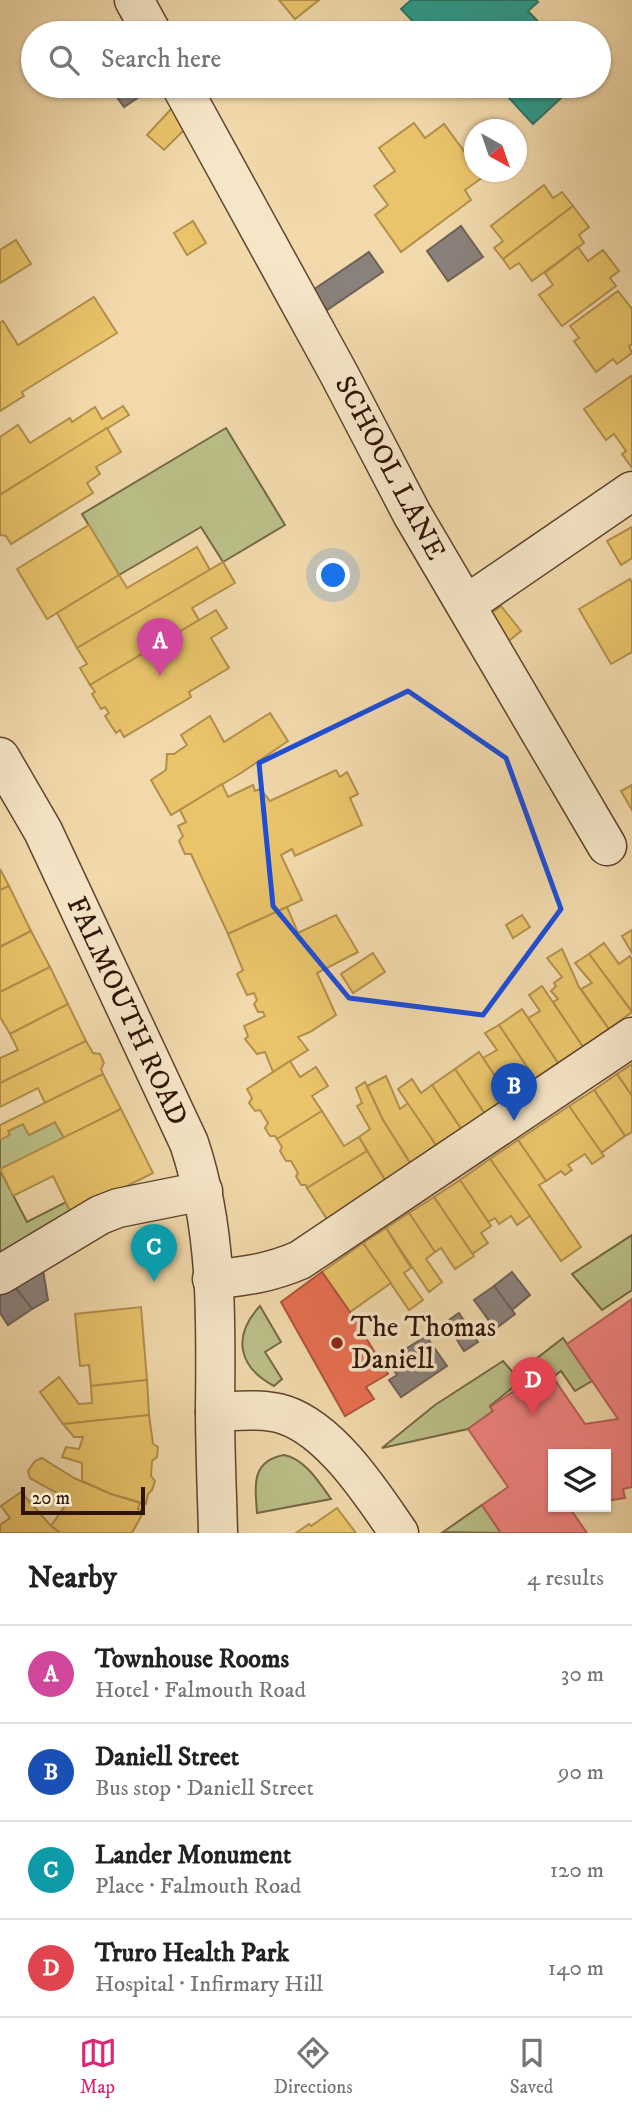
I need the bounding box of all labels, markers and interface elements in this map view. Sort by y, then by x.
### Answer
search box [21,21,611,98]
icon: search [45,41,83,79]
text: Search here [101,43,221,76]
north arrow [464,119,527,182]
street label: SCHOOL LANE [327,370,453,566]
your location [316,558,350,592]
pin: A [137,618,183,676]
street label: FALMOUTH ROAD [59,891,195,1131]
pin: B [491,1063,537,1121]
pin: C [131,1224,177,1282]
place label: The Thomas Daniell [351,1310,496,1377]
marker: The Thomas Daniell [329,1335,345,1351]
pin: D [510,1357,556,1415]
map controls [548,1449,611,1512]
button: layers [548,1449,611,1512]
scale bar [21,1484,145,1516]
text: 20 m [32,1487,70,1510]
text: Nearby [28,1560,117,1597]
text: 4 results [527,1564,604,1593]
text: Townhouse Rooms [95,1643,289,1676]
text: A [44,1660,58,1689]
text: 30 m [561,1660,604,1689]
text: Hotel · Falmouth Road [95,1676,306,1705]
text: Daniell Street [95,1741,239,1774]
text: B [44,1758,58,1787]
text: 90 m [558,1758,604,1787]
text: Bus stop · Daniell Street [95,1774,314,1803]
text: Lander Monument [95,1839,291,1872]
text: C [43,1856,59,1885]
text: 120 m [550,1856,604,1885]
text: Place · Falmouth Road [95,1872,301,1901]
text: Truro Health Park [95,1937,289,1970]
text: D [42,1954,60,1983]
text: 140 m [548,1954,604,1983]
text: Hospital · Infirmary Hill [95,1970,323,1999]
tab: Map [79,2034,117,2099]
tab: Directions [274,2034,353,2099]
tab: Saved [510,2034,553,2099]

